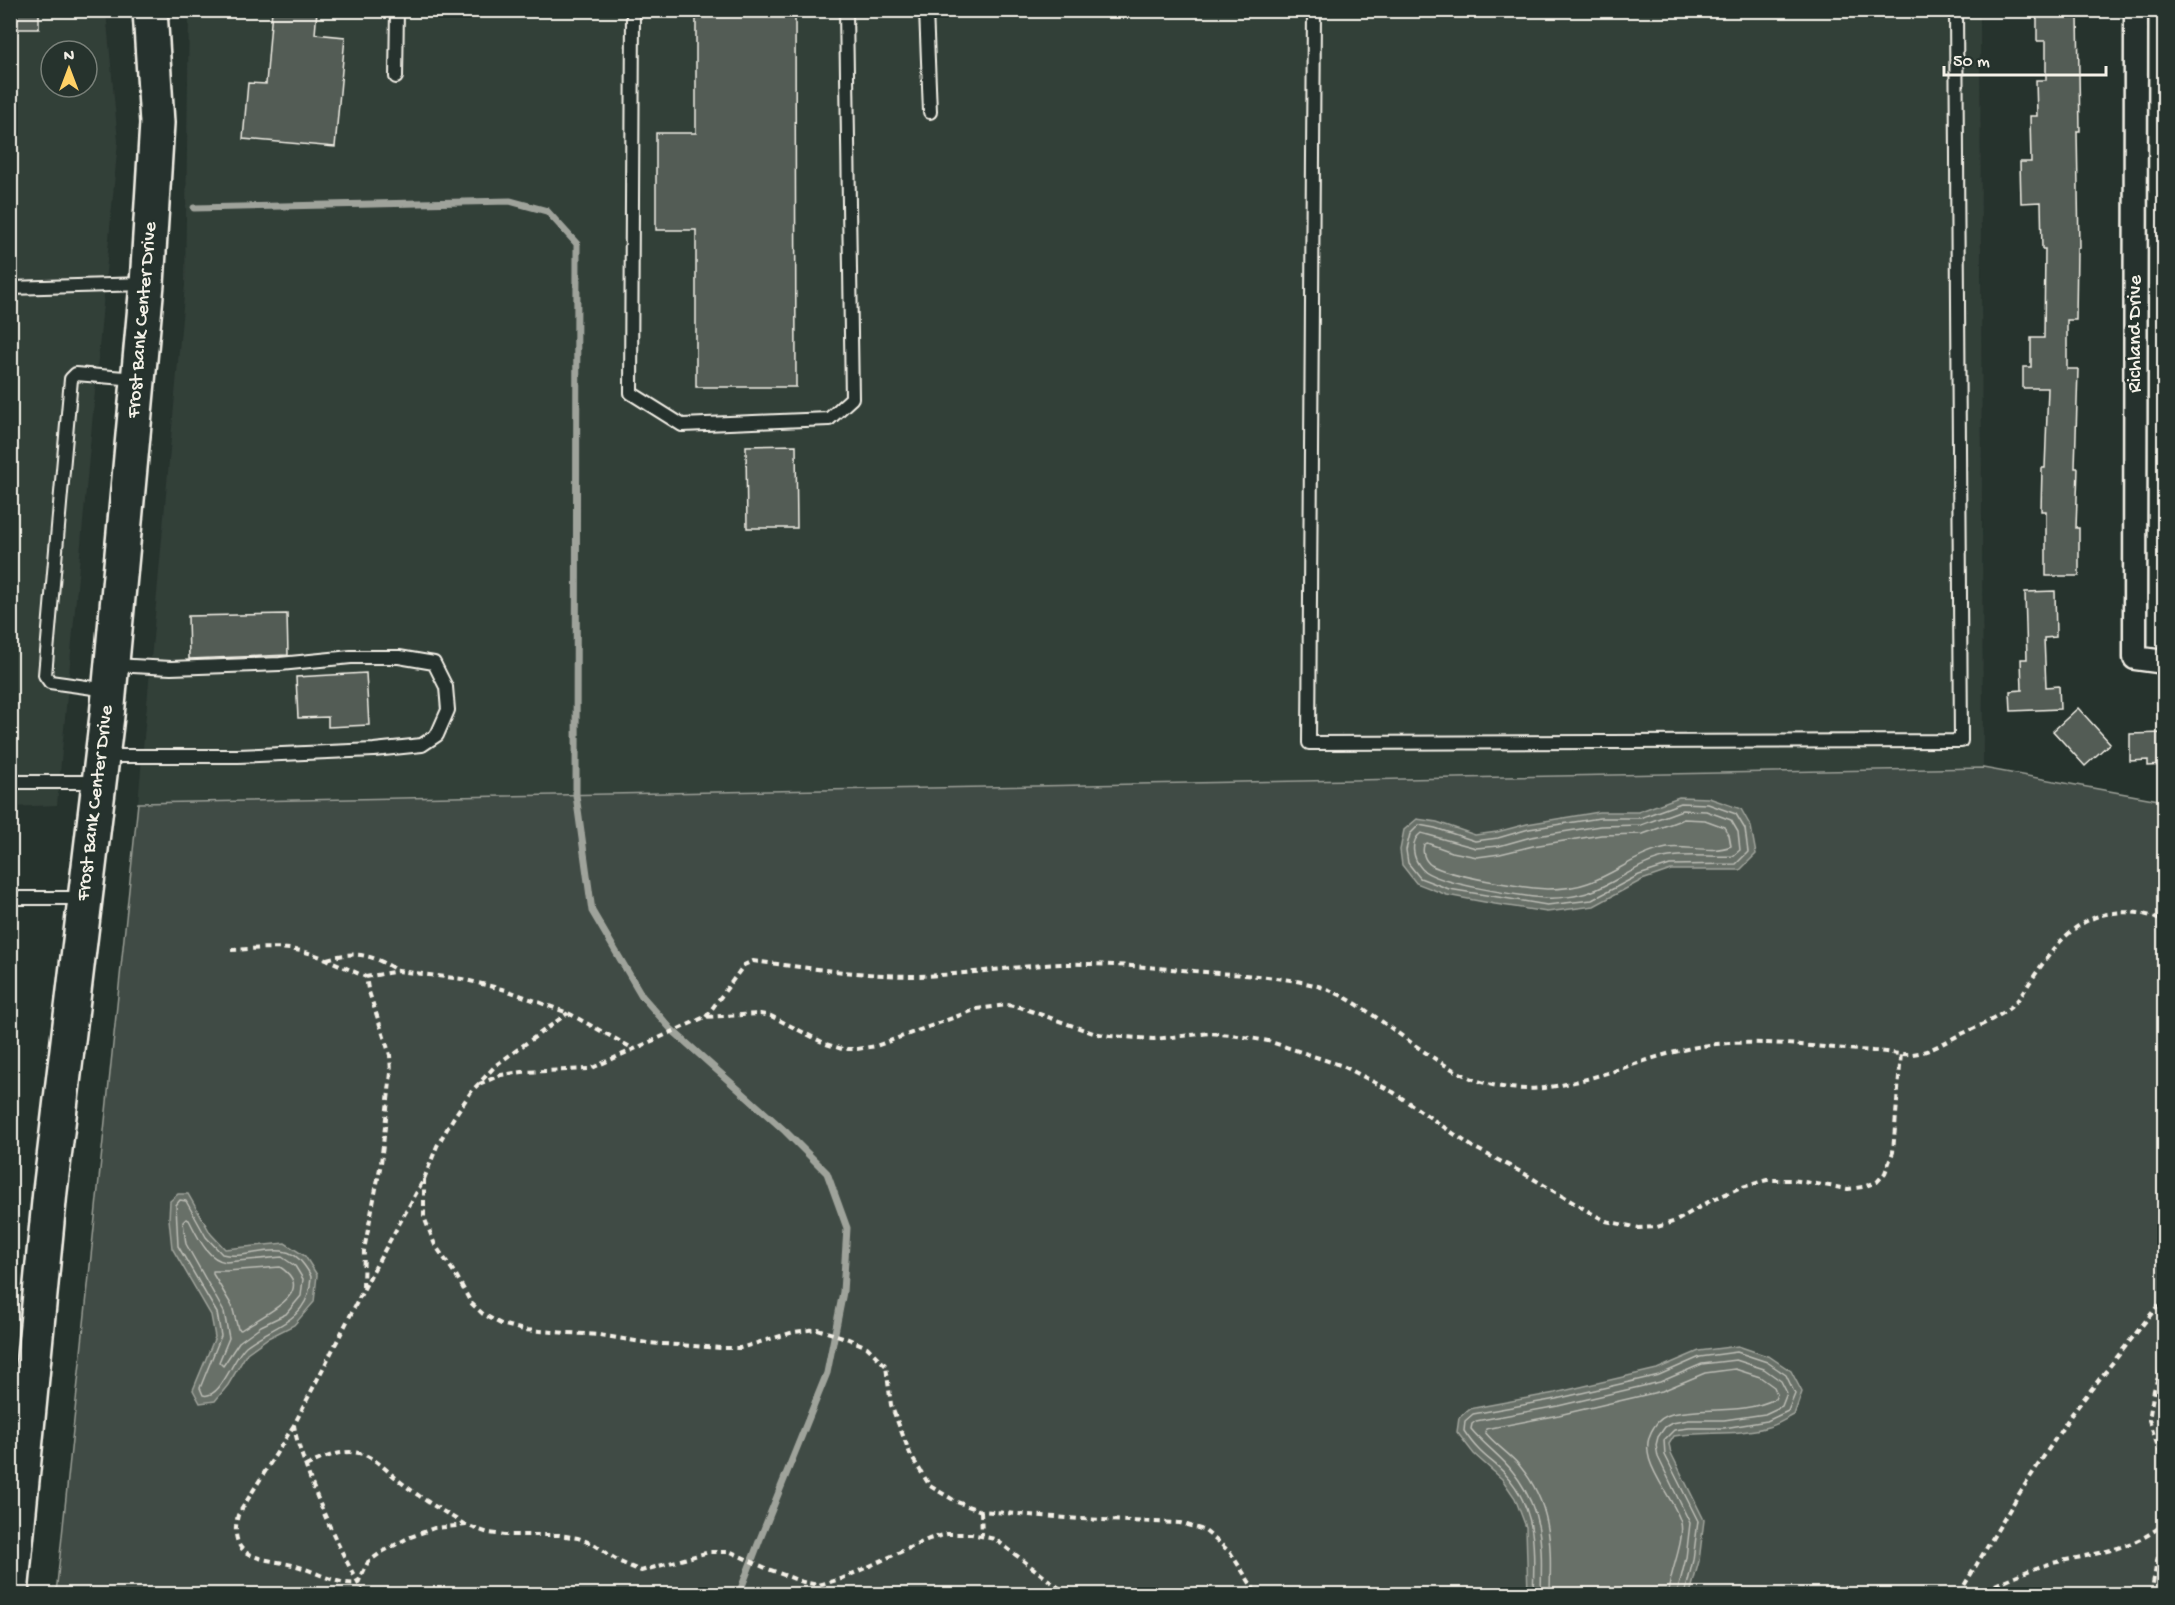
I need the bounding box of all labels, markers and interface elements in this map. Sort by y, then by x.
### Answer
north arrow [39,39,99,99]
scale bar [1944,39,2106,77]
text: N [64,48,75,67]
text: 50 m [1953,52,1990,73]
street label: Frost Bank Center Drive [123,220,163,420]
street label: Richland Drive [2125,275,2148,393]
street label: Frost Bank Center Drive [72,703,120,903]

